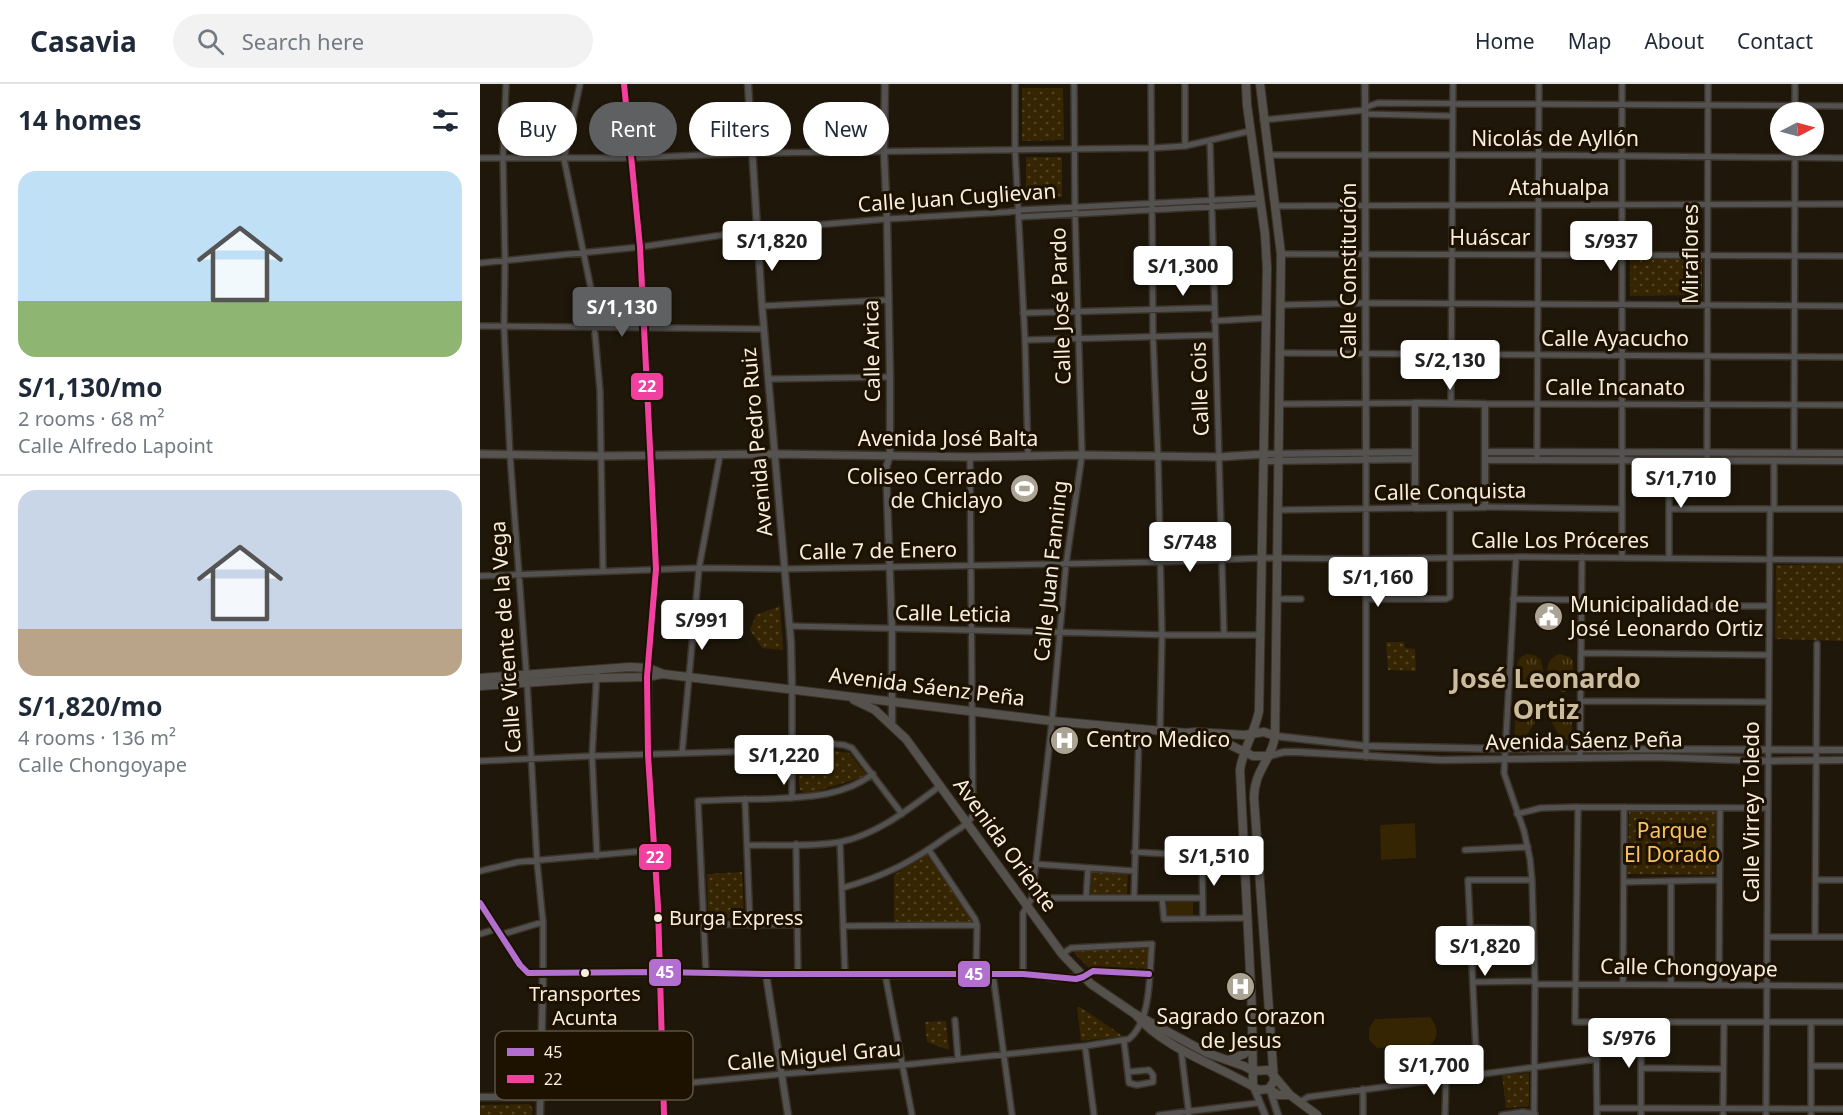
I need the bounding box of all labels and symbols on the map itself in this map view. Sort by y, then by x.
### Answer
north arrow [1770,102,1824,156]
street label: Nicolás de Ayllón [1471,124,1639,152]
street label: Atahualpa [1509,173,1609,201]
street label: Calle Juan Cuglievan [857,176,1057,218]
street label: Calle Constitución [1334,183,1362,359]
street label: Miraflores [1676,204,1704,304]
pin: S/1,820 [717,221,827,272]
pin: S/937 [1569,221,1653,272]
street label: Huáscar [1450,223,1531,251]
street label: Calle José Pardo [1043,227,1077,385]
pin: S/1,300 [1128,246,1238,297]
pin: S/1,130 [567,287,677,338]
street label: Calle Arica [856,299,886,403]
street label: Calle Ayacucho [1541,324,1689,352]
pin: S/2,130 [1395,340,1505,391]
street label: Calle Cois [1183,341,1215,437]
street label: Avenida Pedro Ruiz [734,346,778,538]
line badge: 22 [630,372,664,401]
street label: Calle Incanato [1545,373,1685,401]
text: 22 [638,375,656,397]
street label: Avenida José Balta [858,424,1038,452]
pin: S/1,710 [1626,458,1736,509]
place label: Coliseo Cerrado de Chiclayo [847,462,1003,514]
sports icon: Coliseo Cerrado de Chiclayo [1008,473,1040,505]
street label: Calle Conquista [1373,476,1527,506]
street label: Calle Juan Fanning [1027,479,1073,663]
street label: Calle Vicente de la Vega [483,520,527,754]
pin: S/748 [1148,522,1232,573]
street label: Calle Los Próceres [1471,526,1649,554]
street label: Calle 7 de Enero [799,535,957,565]
pin: S/1,160 [1323,557,1433,608]
place label: Municipalidad de José Leonardo Ortiz [1568,590,1764,642]
street label: Calle Leticia [895,598,1011,628]
pin: S/991 [660,600,744,651]
public building icon: Municipalidad de José Leonardo Ortiz [1533,601,1565,633]
district label: José Leonardo Ortiz [1449,659,1641,727]
street label: Avenida Sáenz Peña [828,660,1027,712]
street label: Calle Virrey Toledo [1737,721,1765,903]
hospital icon: Centro Medico [1049,724,1081,756]
street label: Avenida Sáenz Peña [1485,724,1683,756]
place label: Centro Medico [1086,725,1230,753]
pin: S/1,220 [729,735,839,786]
street label: Avenida Oriente [948,772,1064,917]
park label: Parque El Dorado [1624,816,1720,868]
pin: S/1,510 [1159,836,1269,887]
line badge: 22 [638,843,672,871]
text: 22 [646,846,664,868]
place label: Burga Express [669,904,803,931]
marker: Burga Express [652,912,664,924]
pin: S/1,820 [1430,926,1540,977]
street label: Calle Chongoyape [1600,951,1778,983]
line badge: 45 [648,958,682,987]
line badge: 45 [957,960,991,988]
text: 45 [656,961,674,983]
text: 45 [965,963,983,985]
marker: Transportes Acunta [579,967,591,979]
hospital icon: Sagrado Corazon de Jesus [1225,970,1257,1002]
place label: Transportes Acunta [529,980,641,1031]
place label: Sagrado Corazon de Jesus [1157,1002,1325,1054]
pin: S/976 [1587,1018,1671,1069]
legend [495,1031,693,1100]
street label: Calle Miguel Grau [726,1033,902,1077]
text: 45 [544,1041,562,1063]
pin: S/1,700 [1379,1045,1489,1096]
text: 22 [544,1068,562,1090]

